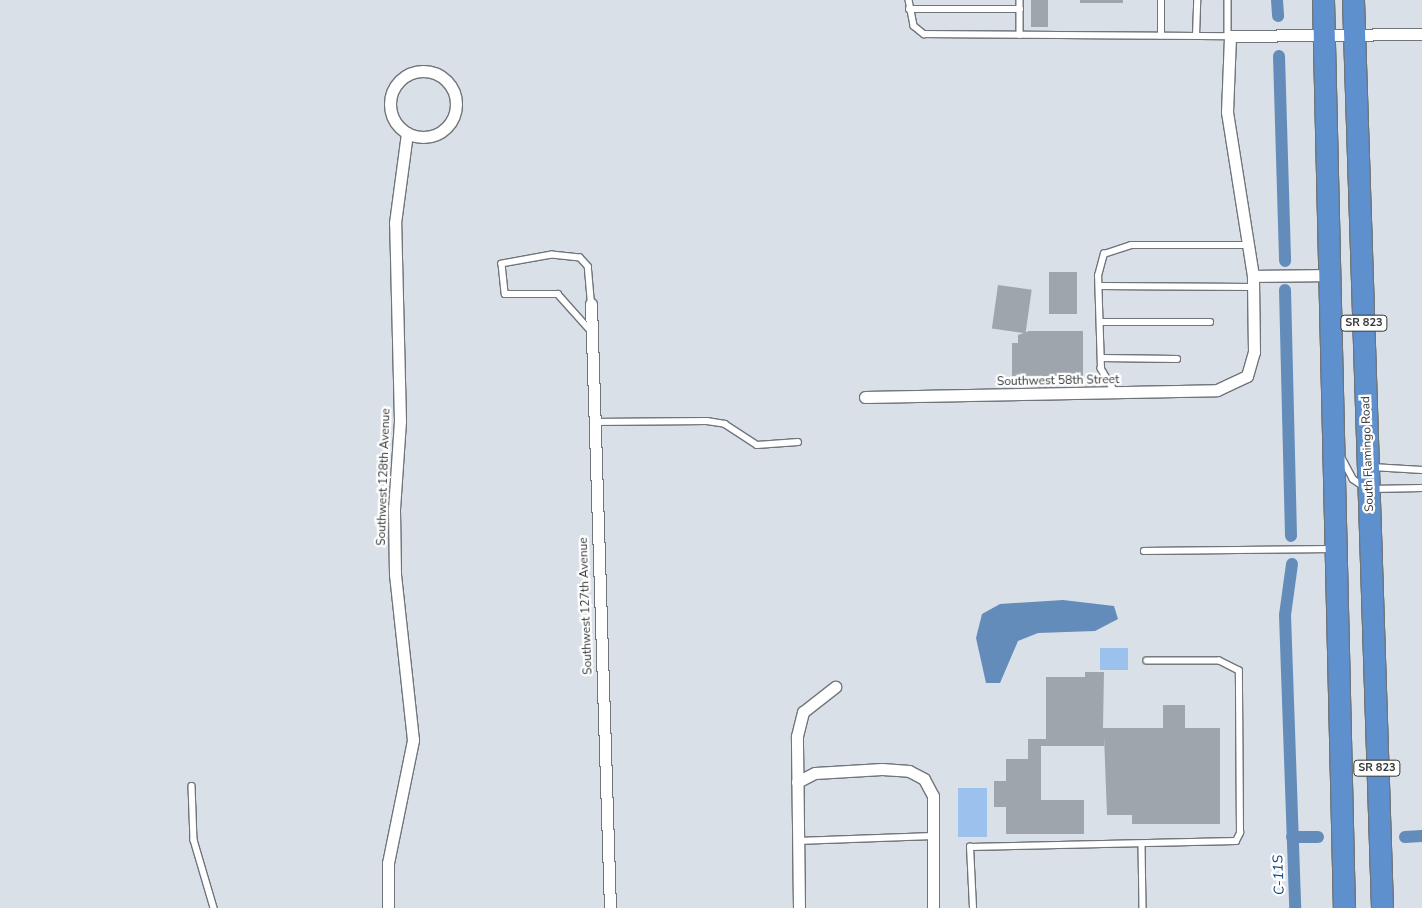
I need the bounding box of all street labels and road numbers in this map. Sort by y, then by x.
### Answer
road number: SR 823 [1340,314,1388,332]
street label: Southwest 58th Street [997,373,1119,389]
street label: South Flamingo Road [1359,396,1377,512]
street label: Southwest 128th Avenue [374,408,394,546]
street label: Southwest 127th Avenue [576,537,596,675]
road number: SR 823 [1353,760,1401,776]

